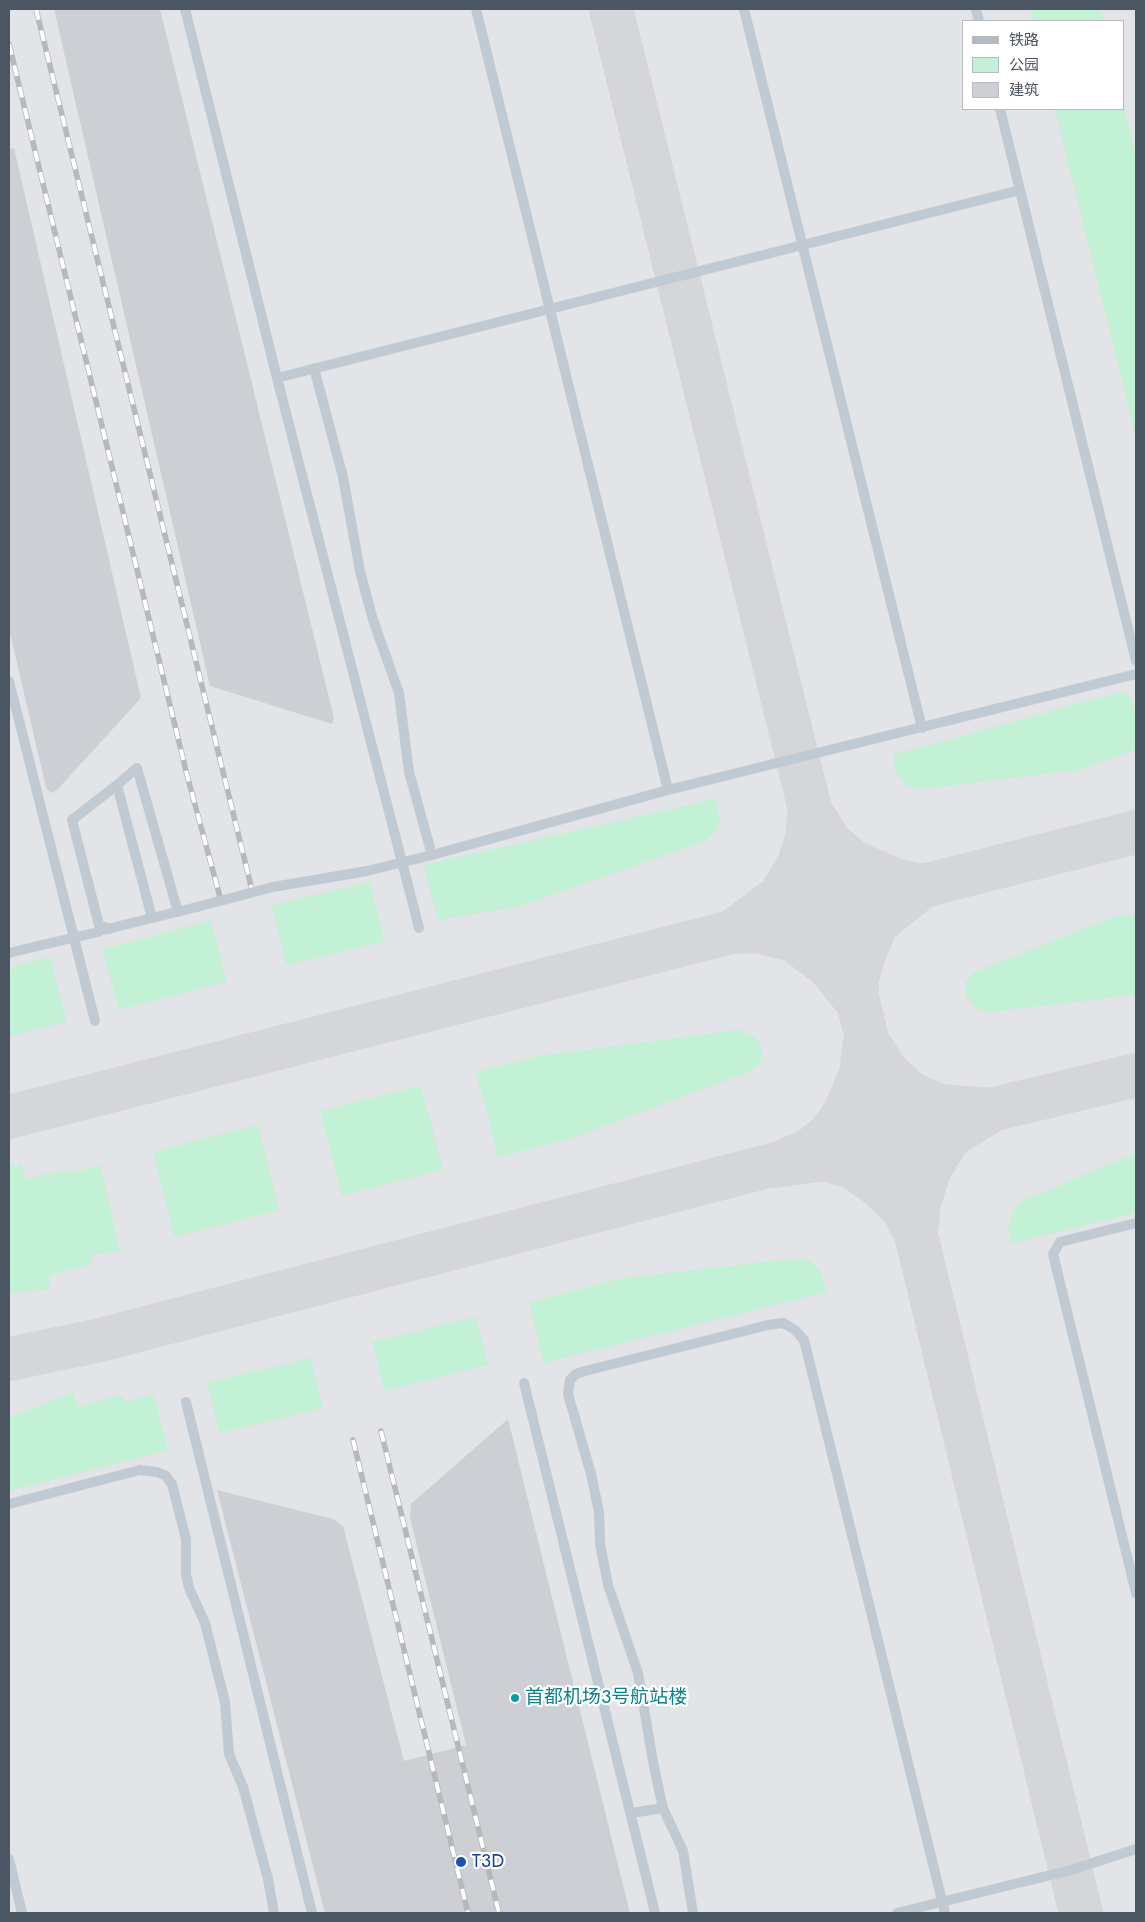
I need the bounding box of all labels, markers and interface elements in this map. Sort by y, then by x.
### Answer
legend [962,20,1125,110]
text: 铁路 [1009,29,1039,51]
text: 公园 [1009,54,1039,76]
text: 建筑 [1009,79,1039,101]
place label: 首都机场3号航站楼 [525,1687,687,1709]
marker: 首都机场3号航站楼 [509,1692,521,1704]
place label: T3D [472,1851,504,1873]
marker: T3D [454,1855,468,1869]

